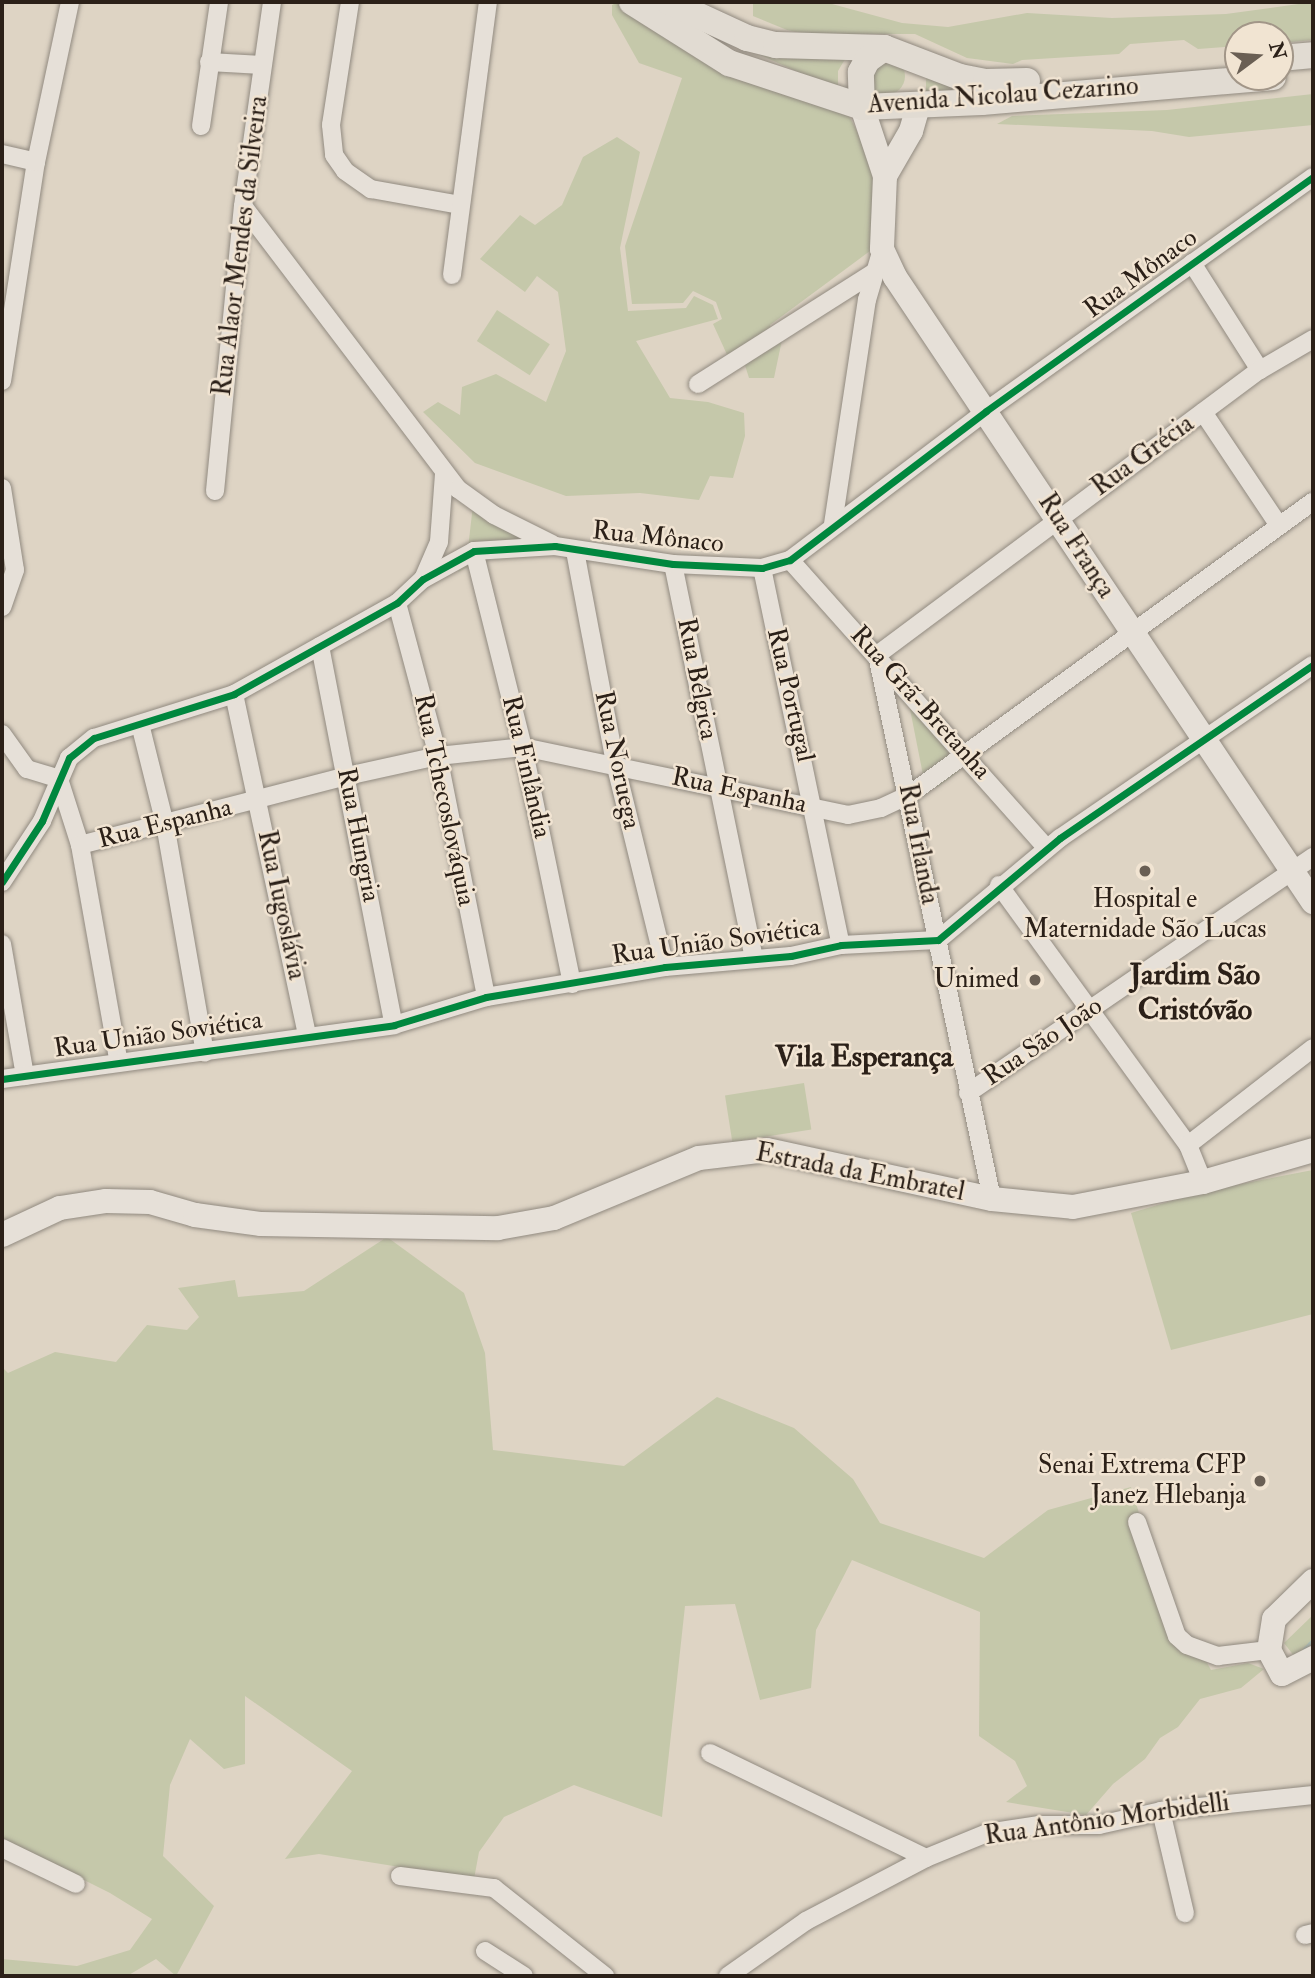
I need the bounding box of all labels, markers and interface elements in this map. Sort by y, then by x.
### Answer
north arrow [1224,21,1294,91]
text: N [1263,39,1291,62]
street label: Avenida Nicolau Cezarino [867,71,1139,121]
street label: Rua Alaor Mendes da Silveira [207,94,275,398]
street label: Rua Mônaco [1078,223,1204,325]
street label: Rua Grécia [1086,409,1200,503]
street label: Rua França [1031,488,1121,604]
street label: Rua Mônaco [591,516,725,560]
street label: Rua Bélgica [670,616,724,742]
street label: Rua Grã-Bretanha [843,620,997,786]
street label: Rua Portugal [759,625,821,765]
street label: Rua Noruega [587,688,647,832]
street label: Rua Tchecoslováquia [406,691,482,909]
street label: Rua Finlândia [494,693,558,841]
street label: Rua Espanha [669,761,809,821]
street label: Rua Hungria [330,765,386,905]
street label: Rua Irlanda [891,781,945,907]
street label: Rua Espanha [95,792,235,856]
street label: Rua Iugoslávia [250,828,312,982]
marker: Hospital e Maternidade São Lucas [1135,861,1155,881]
place label: Hospital e Maternidade São Lucas [1023,884,1267,946]
street label: Rua União Soviética [610,912,822,972]
district label: Jardim São Cristóvão [1130,957,1260,1028]
place label: Unimed [934,964,1019,996]
marker: Unimed [1025,970,1045,990]
street label: Rua São João [978,991,1108,1093]
street label: Rua União Soviética [52,1005,264,1065]
district label: Vila Esperança [775,1039,953,1075]
street label: Estrada da Embratel [753,1137,967,1209]
place label: Senai Extrema CFP Janez Hlebanja [1038,1450,1246,1512]
marker: Senai Extrema CFP Janez Hlebanja [1252,1473,1268,1489]
street label: Rua Antônio Morbidelli [983,1787,1231,1853]

